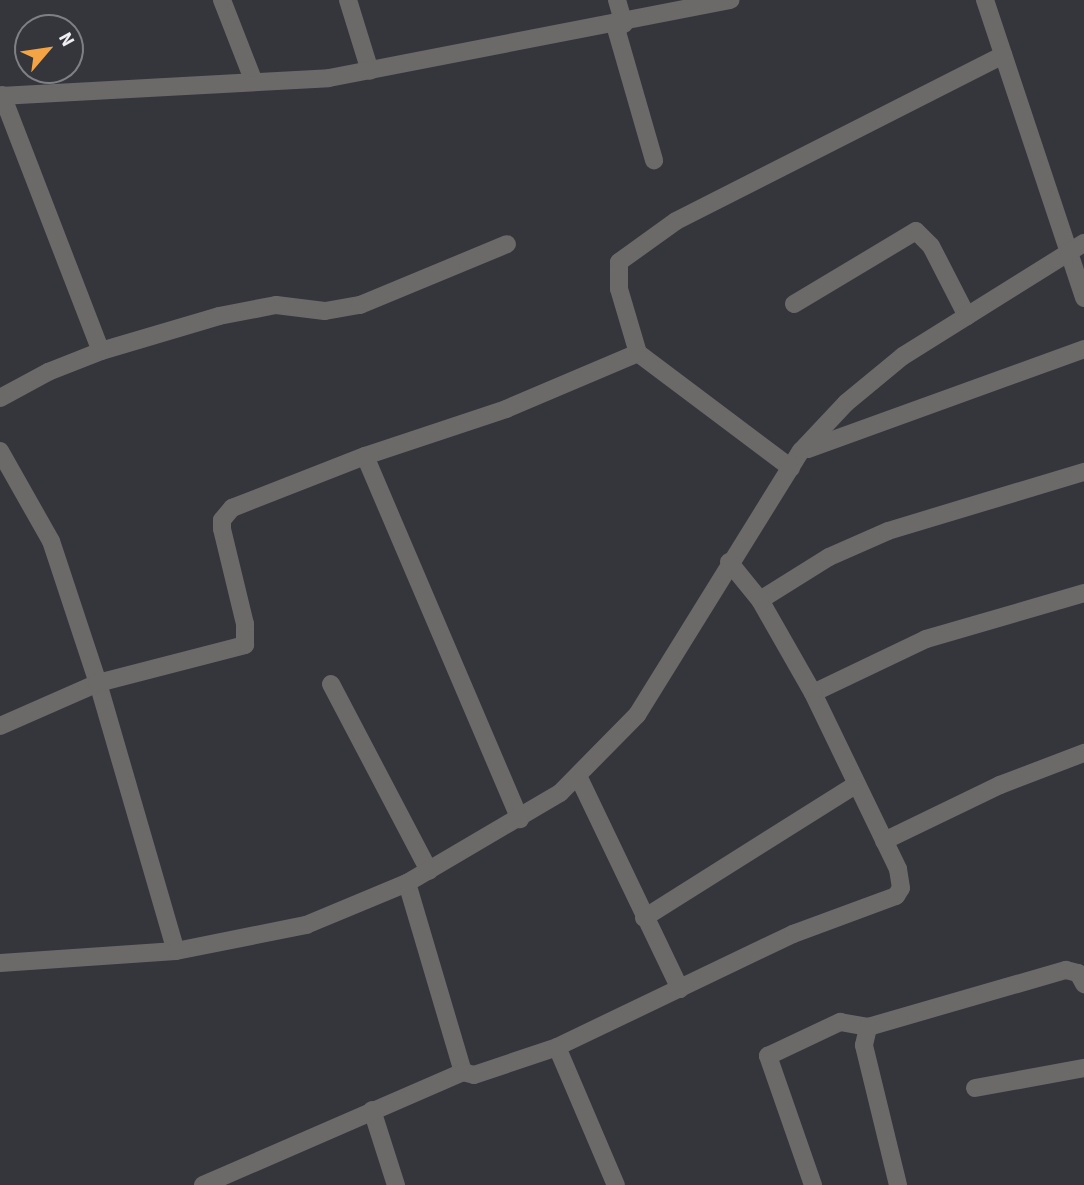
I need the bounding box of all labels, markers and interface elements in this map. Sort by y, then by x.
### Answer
north arrow [14,14,84,84]
text: N [51,27,81,52]

